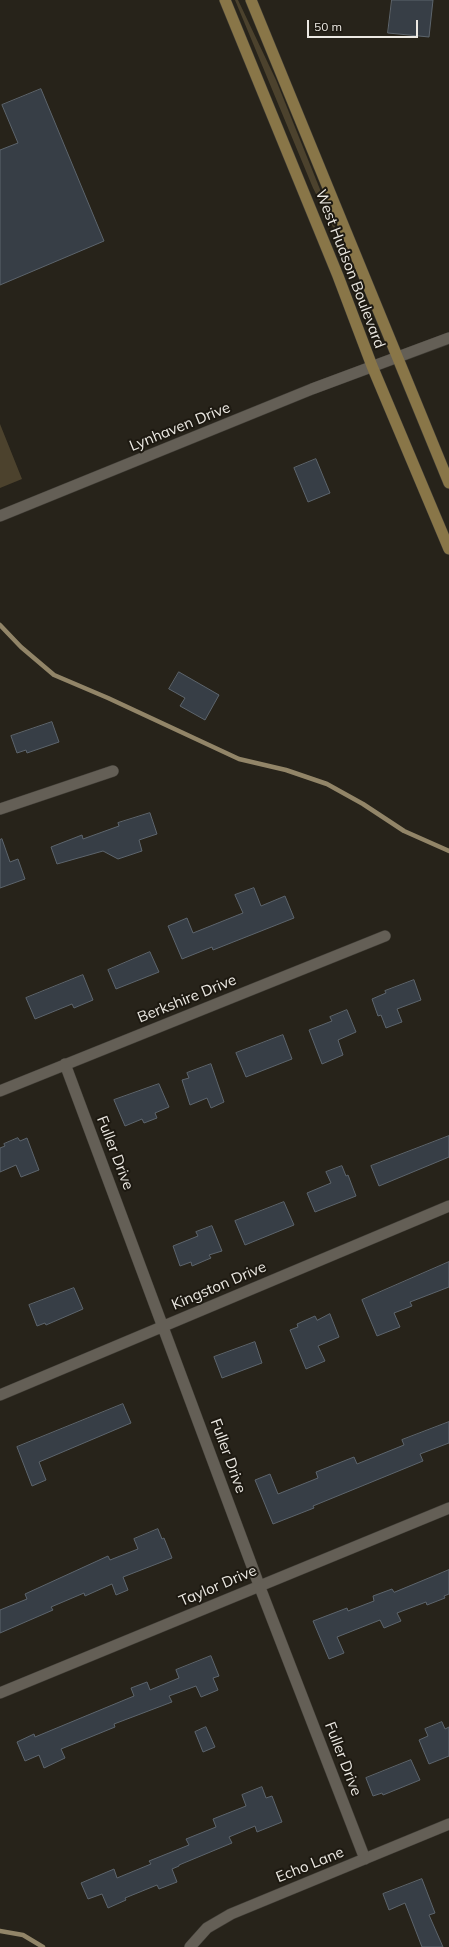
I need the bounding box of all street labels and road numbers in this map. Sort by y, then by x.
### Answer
street label: West Hudson Boulevard [311,187,389,351]
street label: Lynhaven Drive [127,399,233,455]
street label: Berkshire Drive [135,971,239,1027]
street label: Fuller Drive [93,1113,137,1193]
street label: Kingston Drive [169,1258,269,1314]
street label: Fuller Drive [206,1416,250,1496]
street label: Taylor Drive [176,1562,260,1610]
street label: Fuller Drive [321,1719,365,1799]
street label: Echo Lane [273,1843,347,1887]

